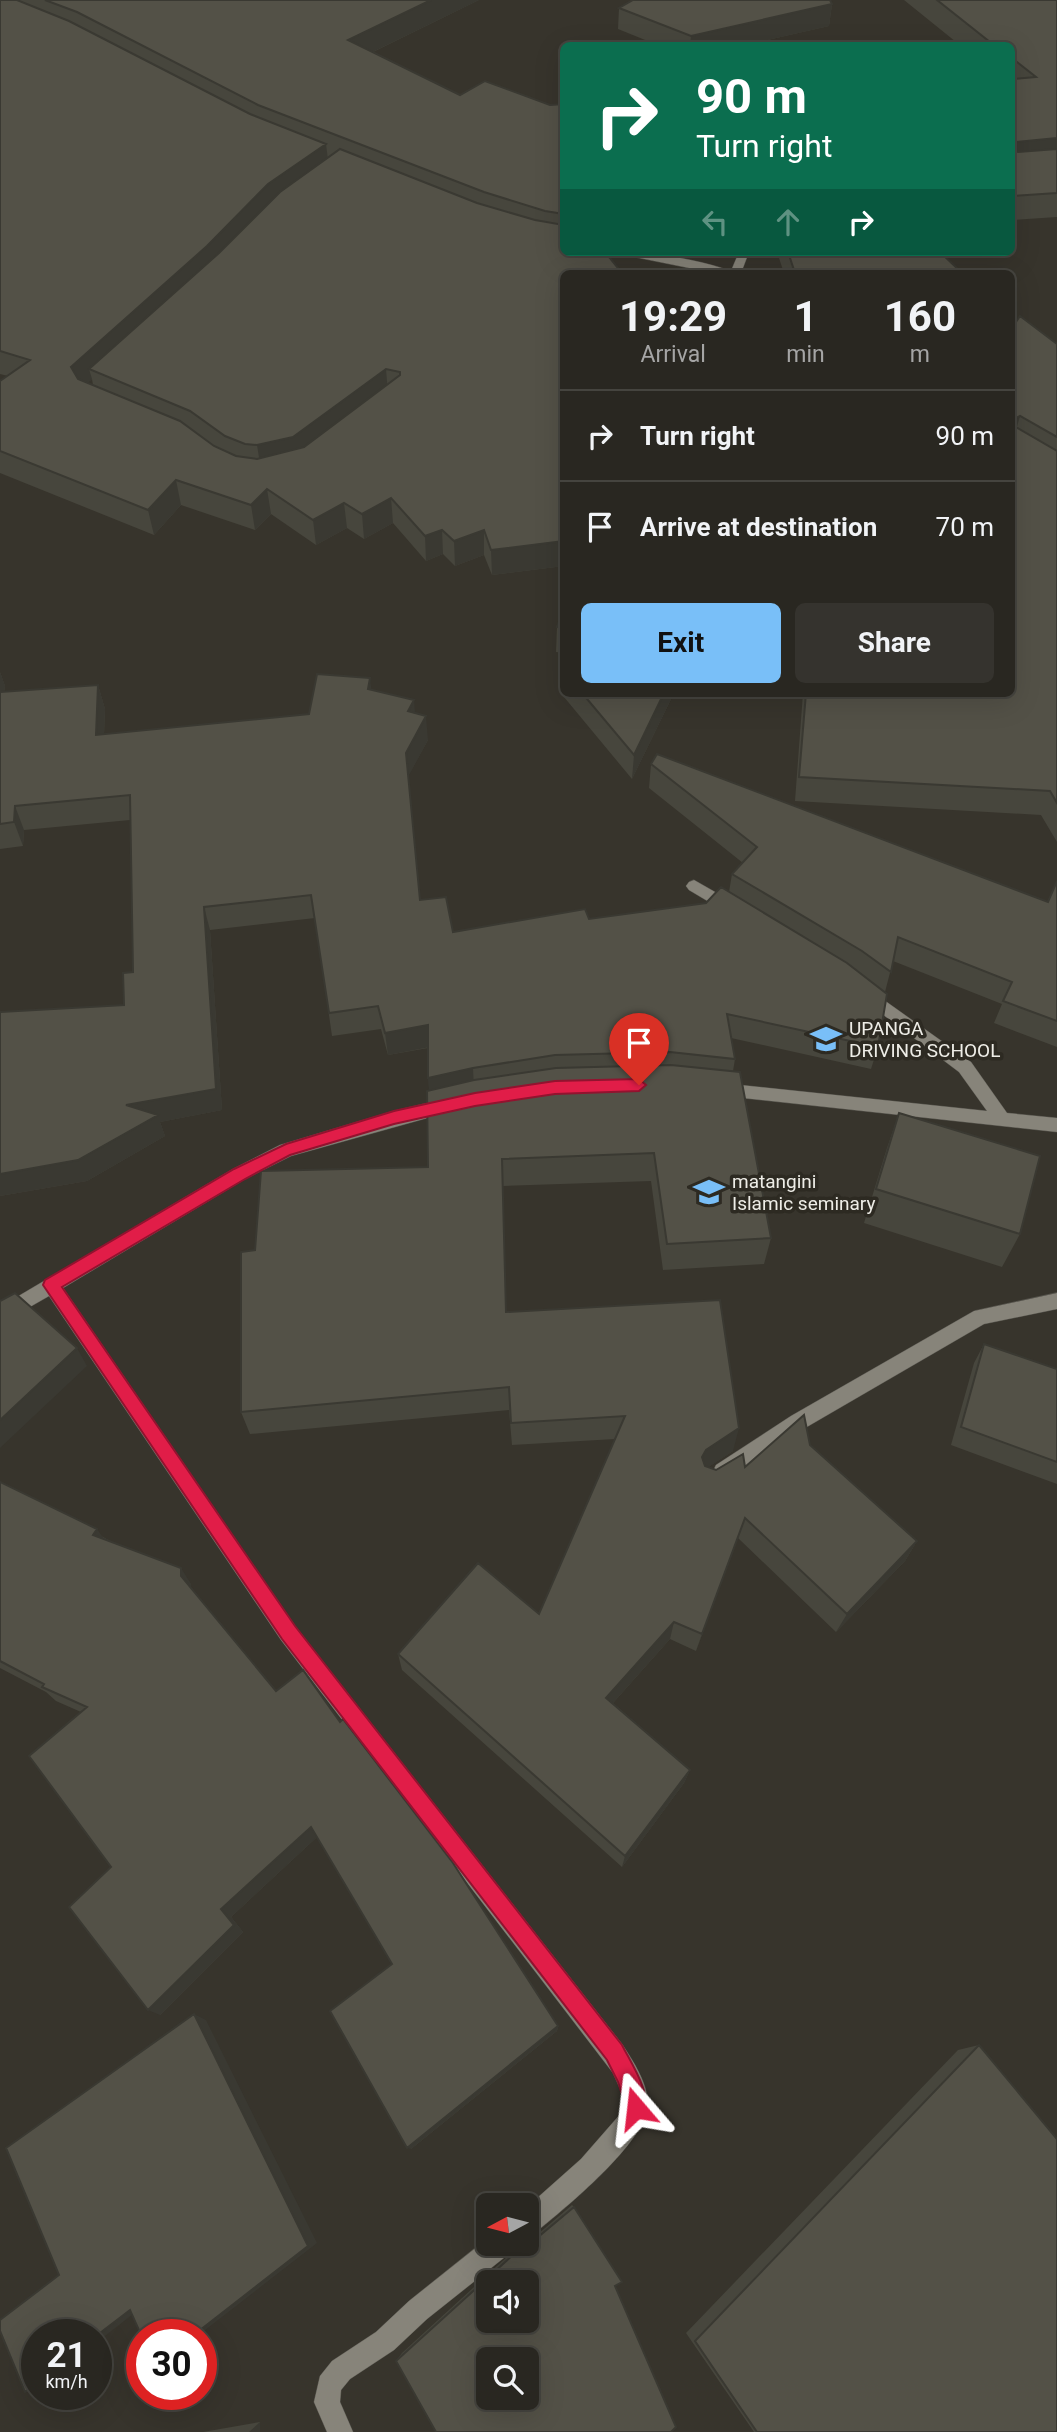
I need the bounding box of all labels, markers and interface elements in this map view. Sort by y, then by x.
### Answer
text: 90 m [696,68,807,125]
icon: right [581,70,672,161]
text: Turn right [696,127,832,165]
icon: left [696,203,734,241]
icon: ahead [769,203,807,241]
icon: right [842,203,880,241]
text: 19:29 [619,292,727,341]
text: 1 [793,292,818,341]
text: 160 [884,292,956,341]
text: Arrival [640,341,706,368]
text: min [786,341,825,368]
text: m [910,341,930,368]
icon: right [581,417,619,455]
text: Turn right [640,421,755,451]
text: 90 m [936,421,994,451]
icon: arrive [581,508,619,546]
text: Arrive at destination [640,512,877,542]
text: 70 m [936,512,994,542]
button: Exit [581,603,781,683]
button: Share [795,603,994,683]
pin [609,1013,669,1085]
place label: UPANGA DRIVING SCHOOL [849,1017,1000,1062]
school or university icon: UPANGA DRIVING SCHOOL [809,1022,843,1056]
icon: arrive [620,1024,658,1062]
place label: matangini Islamic seminary [732,1170,875,1215]
school or university icon: matangini Islamic seminary [692,1175,726,1209]
position arrow [599,2071,673,2145]
north arrow [476,2193,539,2256]
map controls [476,2193,539,2410]
button: sound [476,2270,539,2333]
speed limit sign: 30 [126,2319,217,2410]
text: 21 [46,2335,87,2376]
button: search [476,2347,539,2410]
text: km/h [45,2371,88,2392]

